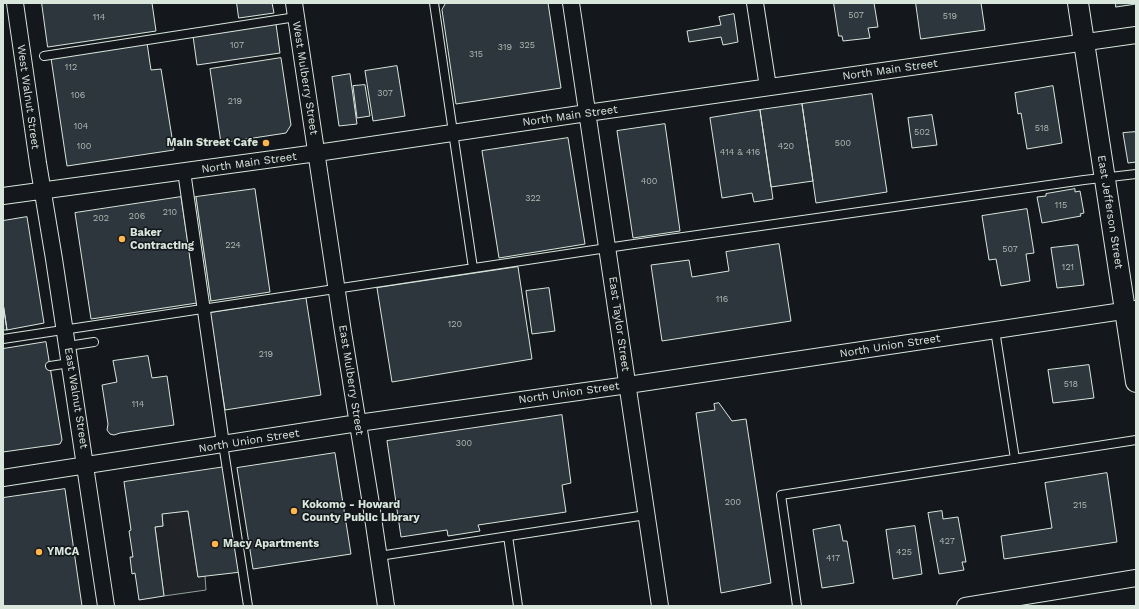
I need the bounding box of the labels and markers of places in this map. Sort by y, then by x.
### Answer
place label: Main Street Cafe [167,136,258,150]
marker: Main Street Cafe [261,138,271,148]
place label: Baker Contracting [130,226,194,252]
marker: Baker Contracting [117,234,127,244]
place label: Kokomo - Howard County Public Library [302,498,420,524]
marker: Kokomo - Howard County Public Library [289,506,299,516]
place label: Macy Apartments [223,537,319,551]
marker: Macy Apartments [210,539,220,549]
place label: YMCA [47,545,79,559]
marker: YMCA [34,547,44,557]

